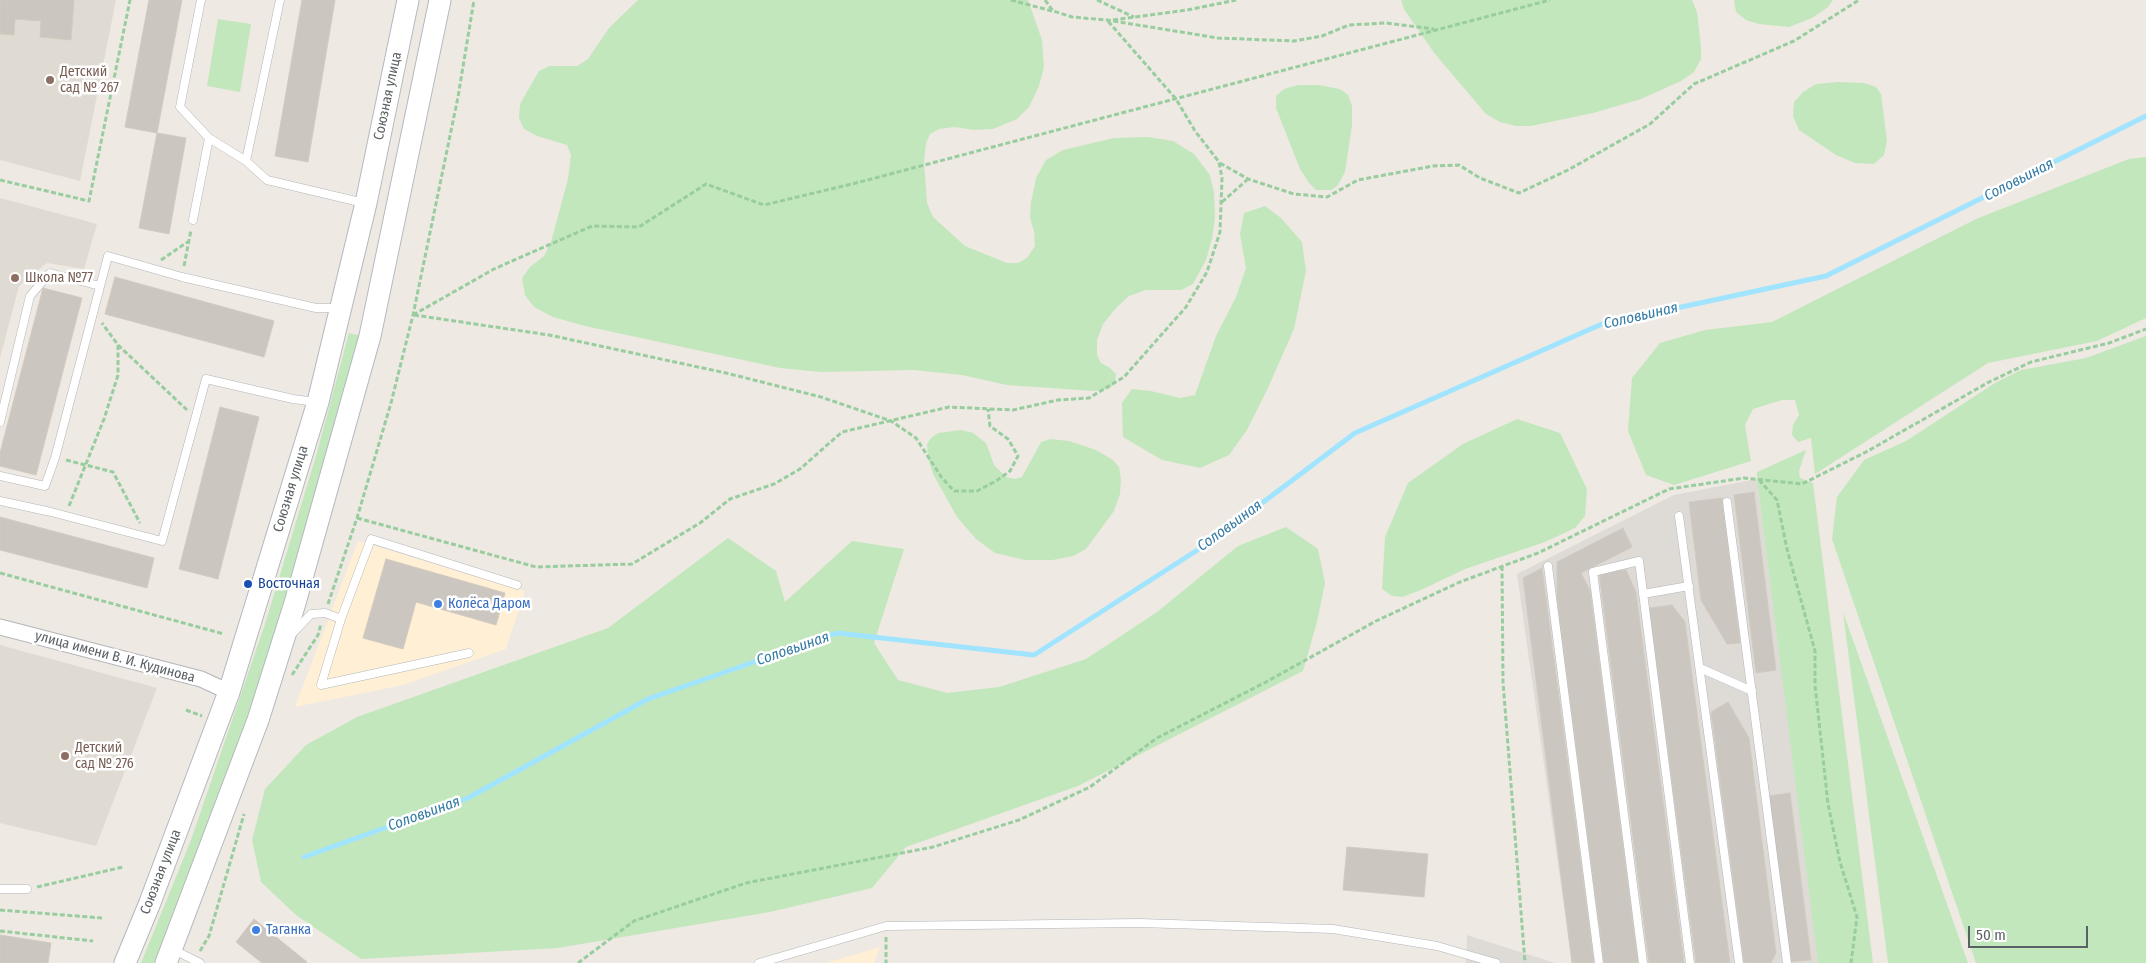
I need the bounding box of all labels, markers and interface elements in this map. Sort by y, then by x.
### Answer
street label: Союзная улица [370,50,406,142]
place label: Детский сад № 267 [60,64,119,96]
marker: Детский сад № 267 [44,74,56,86]
water label: Соловьиная [1981,155,2057,205]
place label: Школа №77 [25,270,93,286]
marker: Школа №77 [9,272,21,284]
water label: Соловьиная [1602,299,1680,333]
street label: Союзная улица [270,444,312,534]
water label: Соловьиная [1194,496,1266,556]
place label: Восточная [258,576,320,592]
marker: Восточная [242,578,254,590]
place label: Колёса Даром [448,596,531,612]
marker: Колёса Даром [432,598,444,610]
street label: улица имени В. И. Кудинова [33,628,197,686]
water label: Соловьиная [754,628,832,670]
place label: Детский сад № 276 [75,740,134,772]
marker: Детский сад № 276 [59,750,71,762]
water label: Соловьиная [385,793,463,835]
street label: Союзная улица [137,827,185,917]
scale bar [1971,916,2091,948]
place label: Таганка [266,922,311,938]
marker: Таганка [250,924,262,936]
text: 50 m [1976,926,2006,944]

